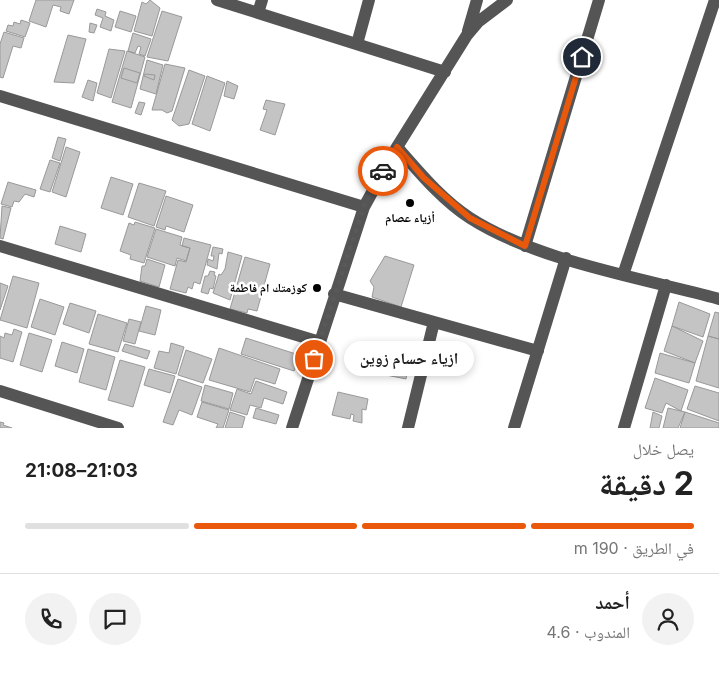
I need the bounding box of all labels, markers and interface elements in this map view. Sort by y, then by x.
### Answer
pin [561,36,603,78]
icon: home [568,43,596,71]
courier [358,146,408,196]
icon: car [369,157,397,185]
marker: أزياء عصام [404,197,416,209]
place label: أزياء عصام [385,210,435,226]
place label: كوزمتك ام فاطمة [230,280,308,296]
marker: كوزمتك ام فاطمة [311,282,323,294]
pin [293,338,335,380]
callout: ازياء حسام زوين [344,342,474,376]
icon: bag [300,345,328,373]
text: ازياء حسام زوين [360,348,458,368]
text: يصل خلال [633,439,694,459]
text: 21:03–21:08 [25,459,138,482]
text: 2 دقيقة [599,464,694,503]
text: في الطريق · 190 m [574,538,694,558]
text: أحمد [595,591,630,614]
button: phone [25,593,77,645]
button: chat [89,593,141,645]
button: person [642,593,694,645]
text: المندوب · 4.6 [547,622,630,642]

